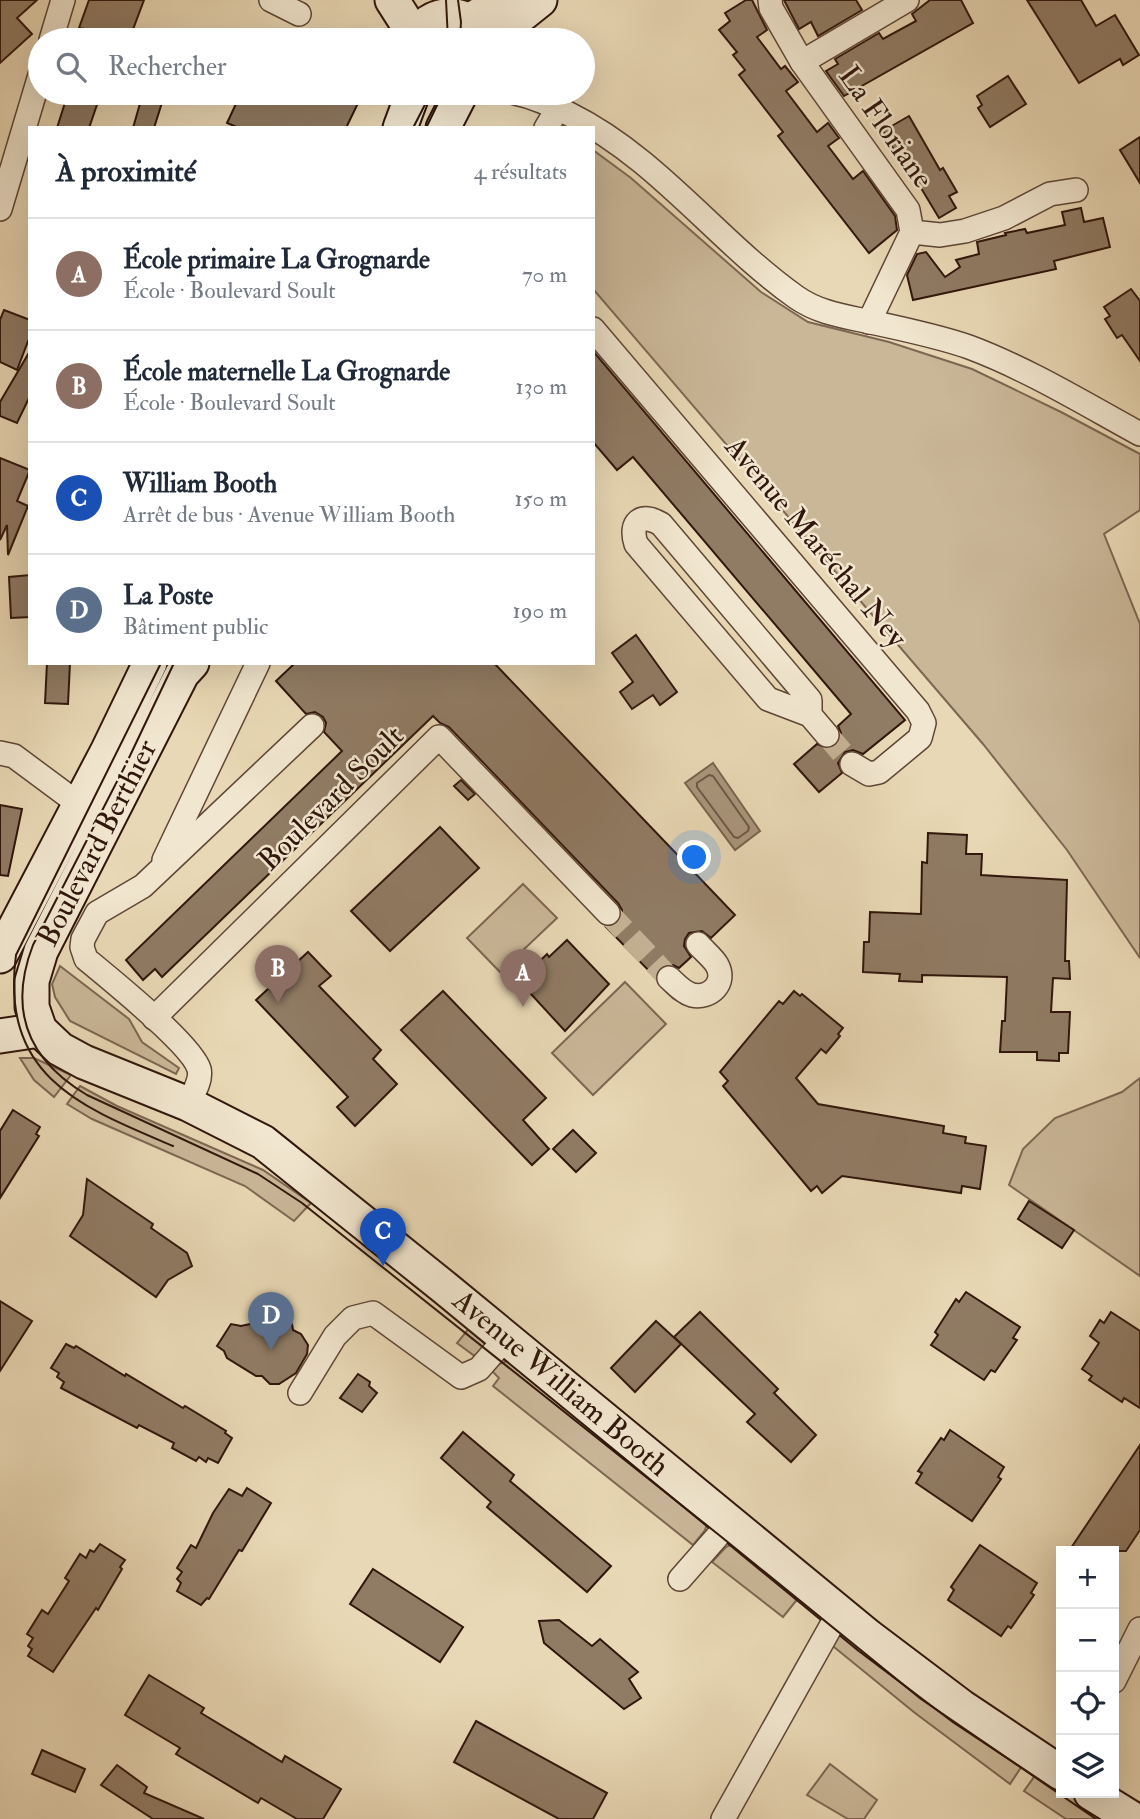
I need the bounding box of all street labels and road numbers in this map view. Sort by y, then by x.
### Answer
street label: La Floriane [830,59,942,195]
street label: Avenue Maréchal Ney [716,428,916,656]
street label: Boulevard Soult [250,717,412,879]
street label: Boulevard Berthier [29,733,165,953]
street label: Avenue William Booth [445,1281,677,1484]

